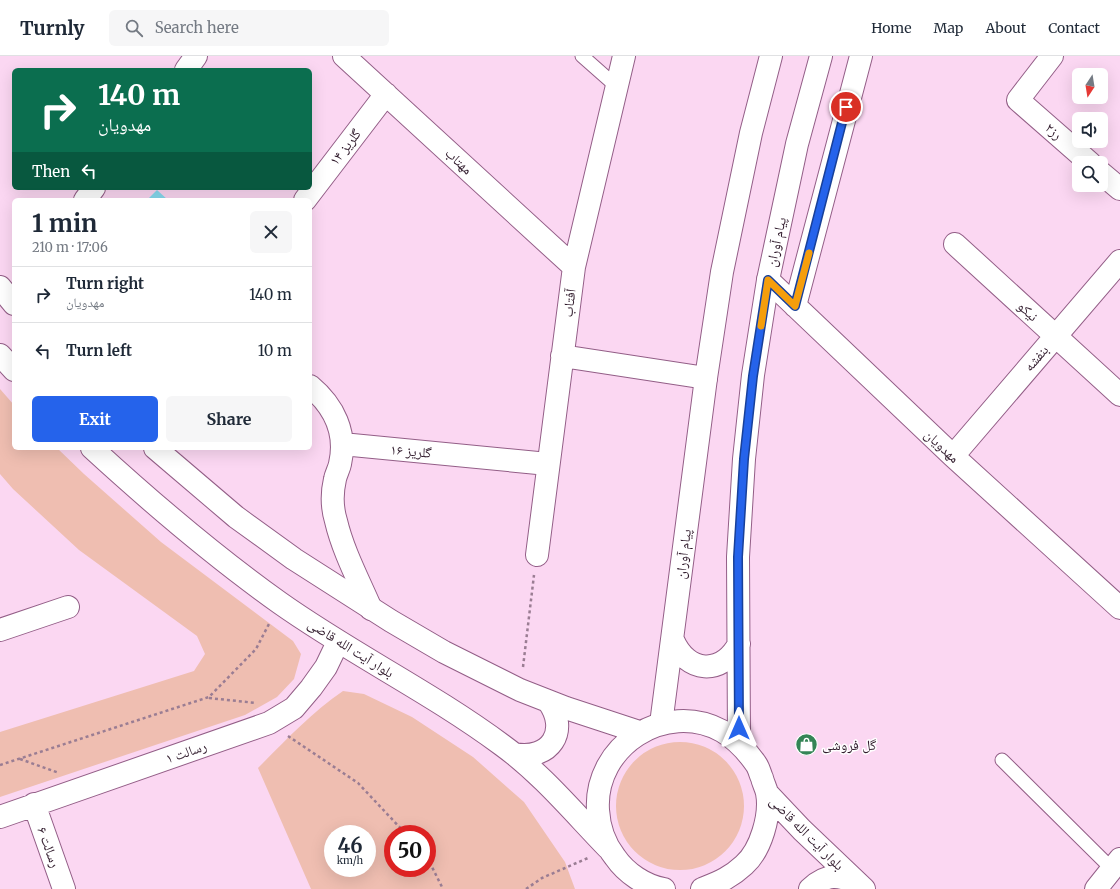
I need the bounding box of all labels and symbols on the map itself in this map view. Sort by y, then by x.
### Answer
north arrow [1072,68,1108,104]
pin [829,90,863,124]
street label: رز۲ [1042,119,1066,143]
street label: گلریز ۱۴ [325,125,365,169]
street label: مهتاب [441,144,477,178]
street label: پیام آوران [762,215,791,269]
street label: آفتاب [558,287,580,318]
street label: نیکو [1014,297,1042,325]
street label: بنفشه [1020,341,1052,375]
street label: مهدویان [921,425,963,467]
street label: گلریز ۱۶ [390,440,433,462]
street label: پیام آوران [671,528,696,580]
street label: بلوار آیت ‌الله قاضی [305,614,398,682]
position arrow [718,707,760,749]
shop icon: گل فروشی [794,732,820,758]
place label: گل فروشی [822,736,877,754]
street label: رسالت ۱ [163,737,209,767]
street label: بلوار آیت ‌الله قاضی [766,792,848,874]
street label: رسالت ۶ [33,824,65,870]
speed limit sign: 50 [384,825,436,877]

